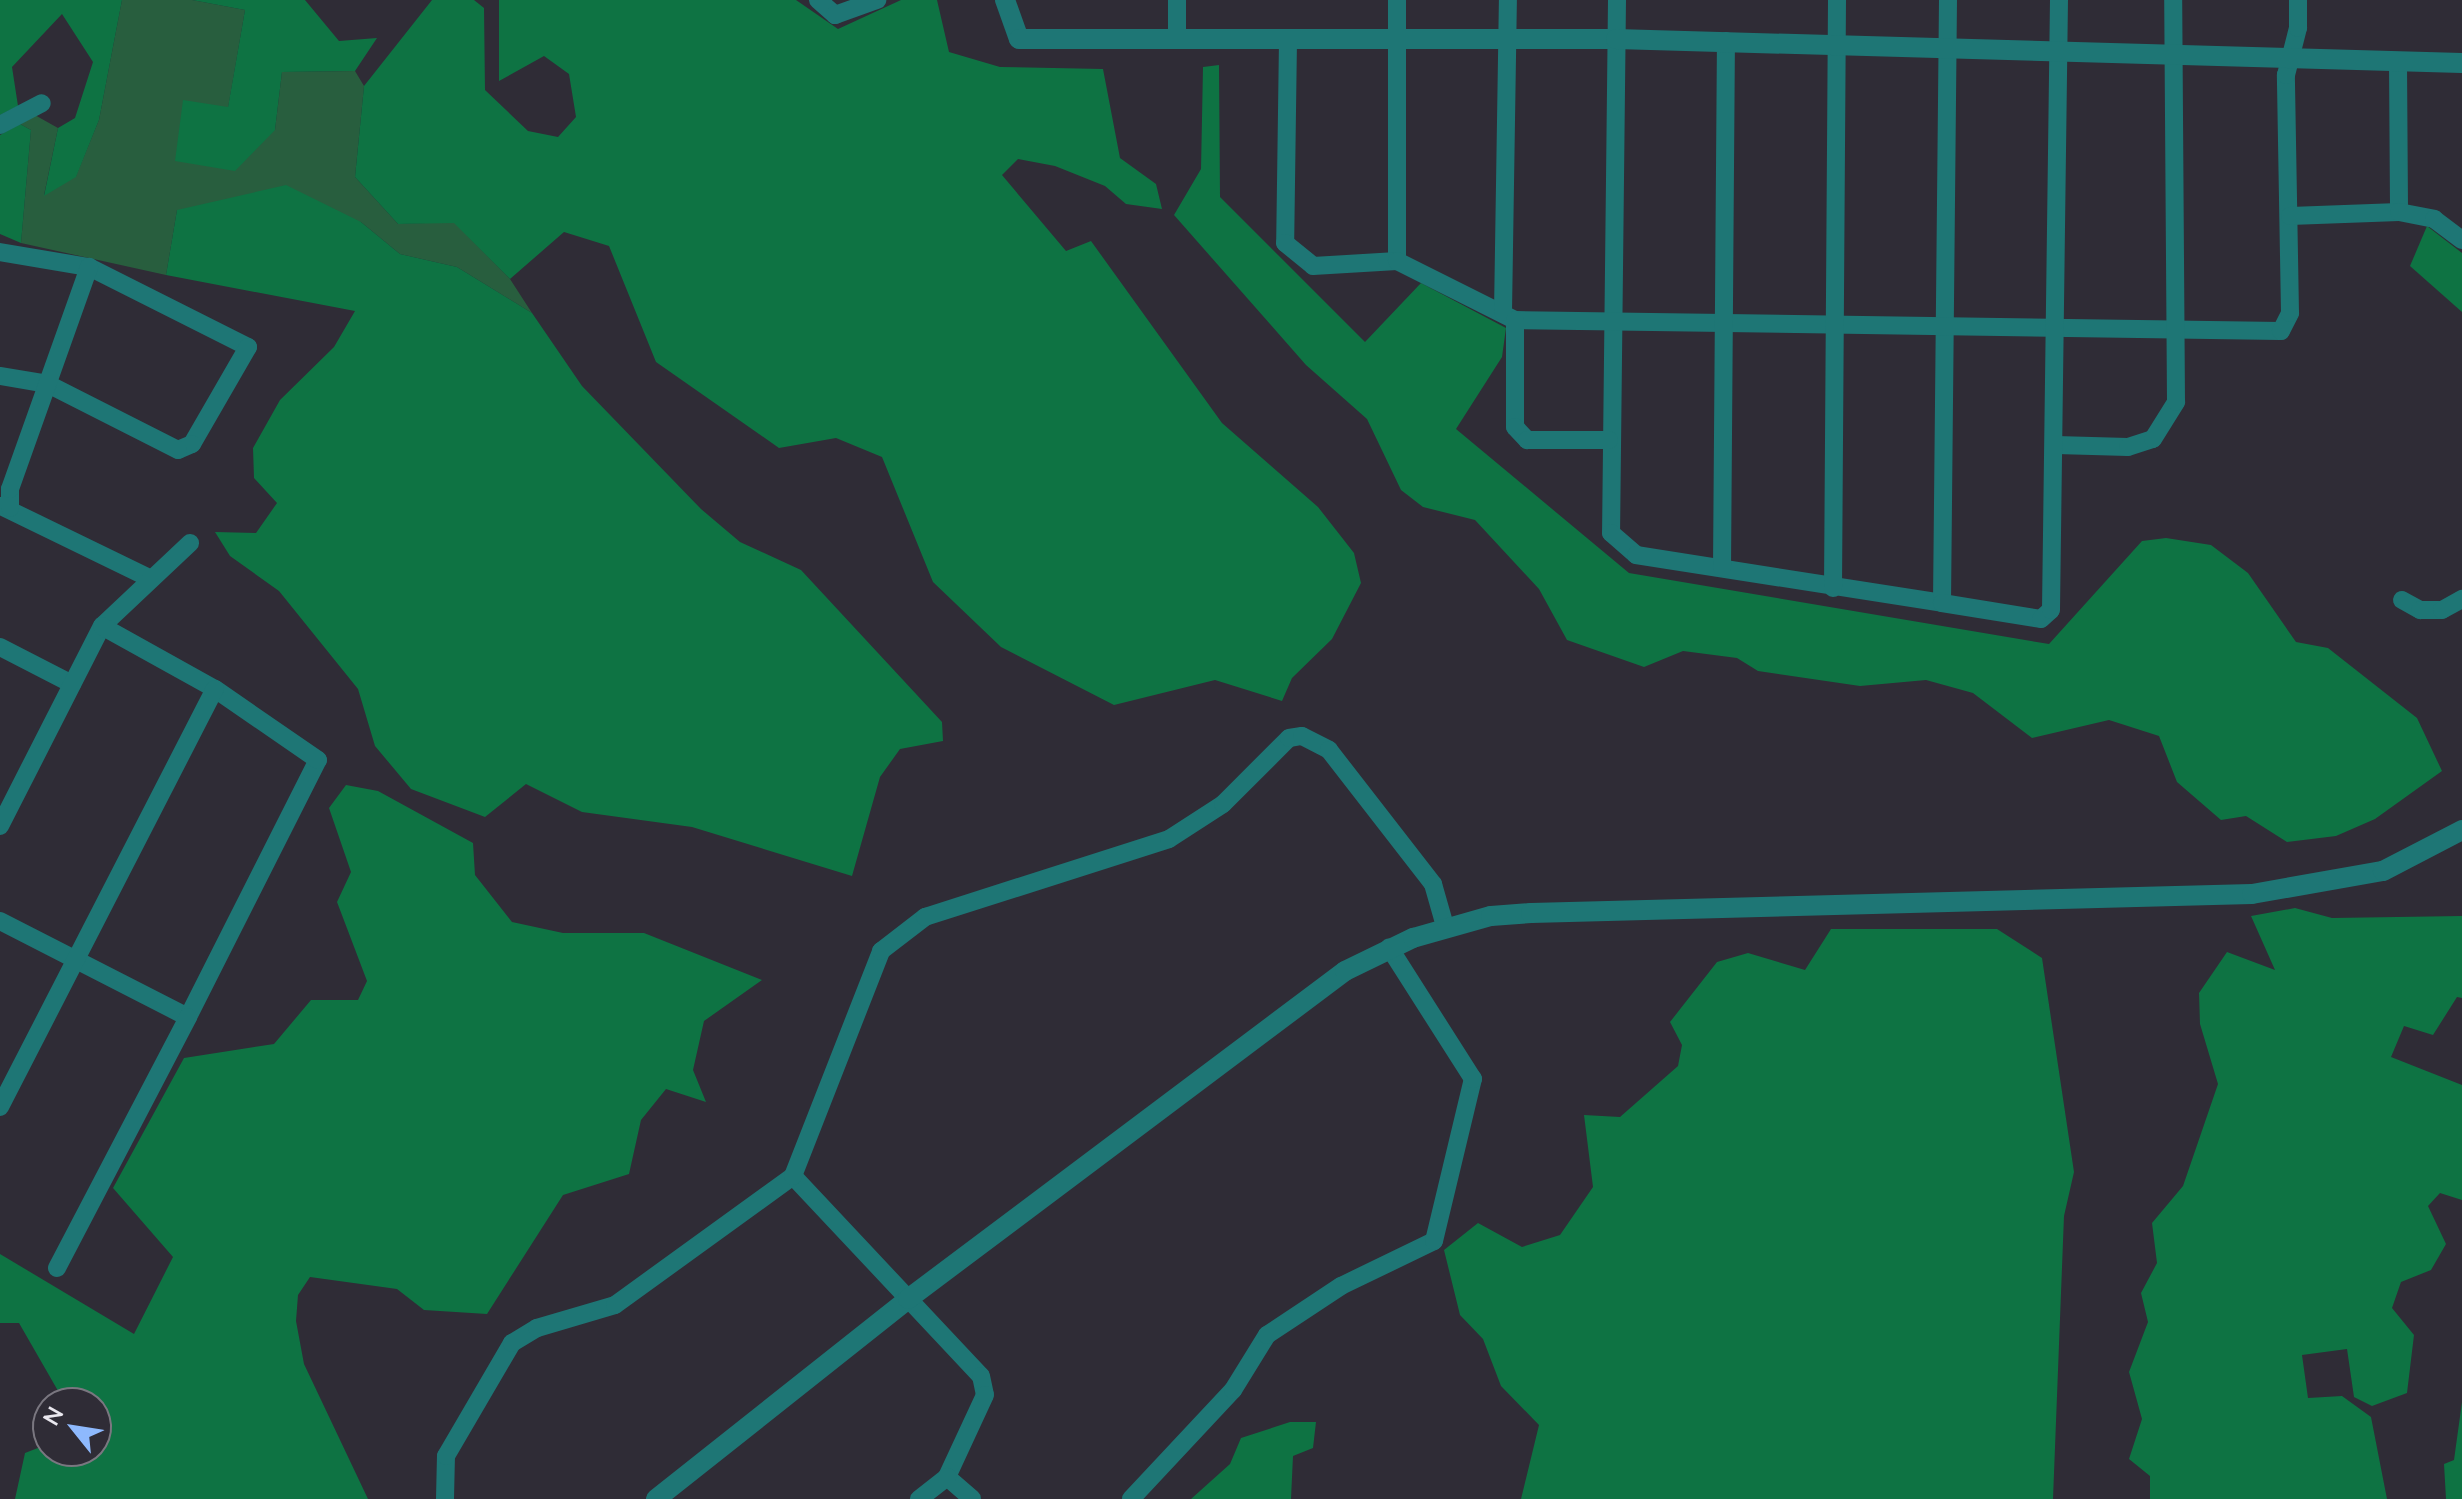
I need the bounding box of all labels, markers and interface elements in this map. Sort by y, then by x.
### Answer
north arrow [32,1387,112,1467]
text: N [37,1402,68,1430]

